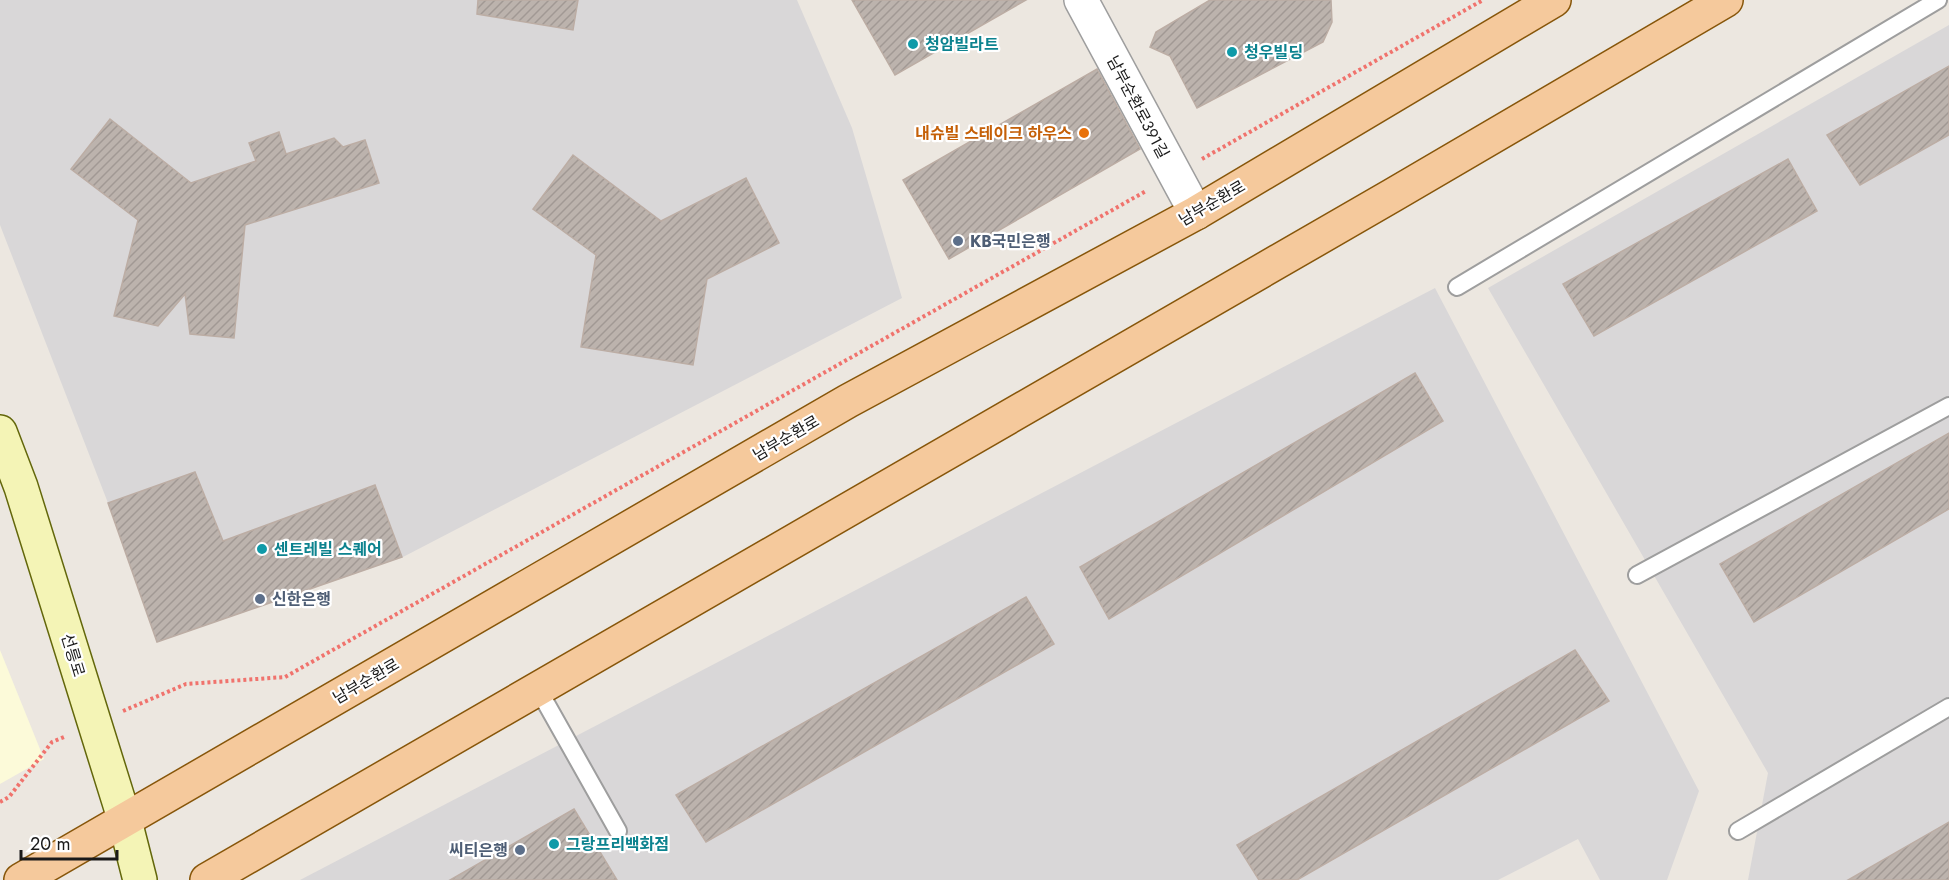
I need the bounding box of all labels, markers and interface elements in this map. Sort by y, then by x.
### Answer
place label: 청암빌라트 [925,33,999,56]
marker: 청암빌라트 [906,37,920,51]
place label: 청우빌딩 [1244,41,1303,64]
marker: 청우빌딩 [1225,45,1239,59]
street label: 남부순환로391길 [1101,52,1175,162]
place label: 내슈빌 스테이크 하우스 [915,122,1072,145]
marker: 내슈빌 스테이크 하우스 [1077,126,1091,140]
street label: 남부순환로 [1174,175,1250,231]
place label: KB국민은행 [970,230,1051,253]
marker: KB국민은행 [951,234,965,248]
street label: 남부순환로 [748,410,824,466]
place label: 센트레빌 스퀘어 [274,538,382,561]
marker: 센트레빌 스퀘어 [255,542,269,556]
place label: 신한은행 [272,588,331,611]
marker: 신한은행 [253,592,267,606]
street label: 선릉로 [56,631,91,680]
street label: 남부순환로 [328,653,404,709]
scale bar [21,823,117,861]
text: 20 m [30,831,70,857]
place label: 그랑프리백화점 [566,833,669,856]
marker: 그랑프리백화점 [547,837,561,851]
place label: 씨티은행 [449,839,508,862]
marker: 씨티은행 [513,843,527,857]

